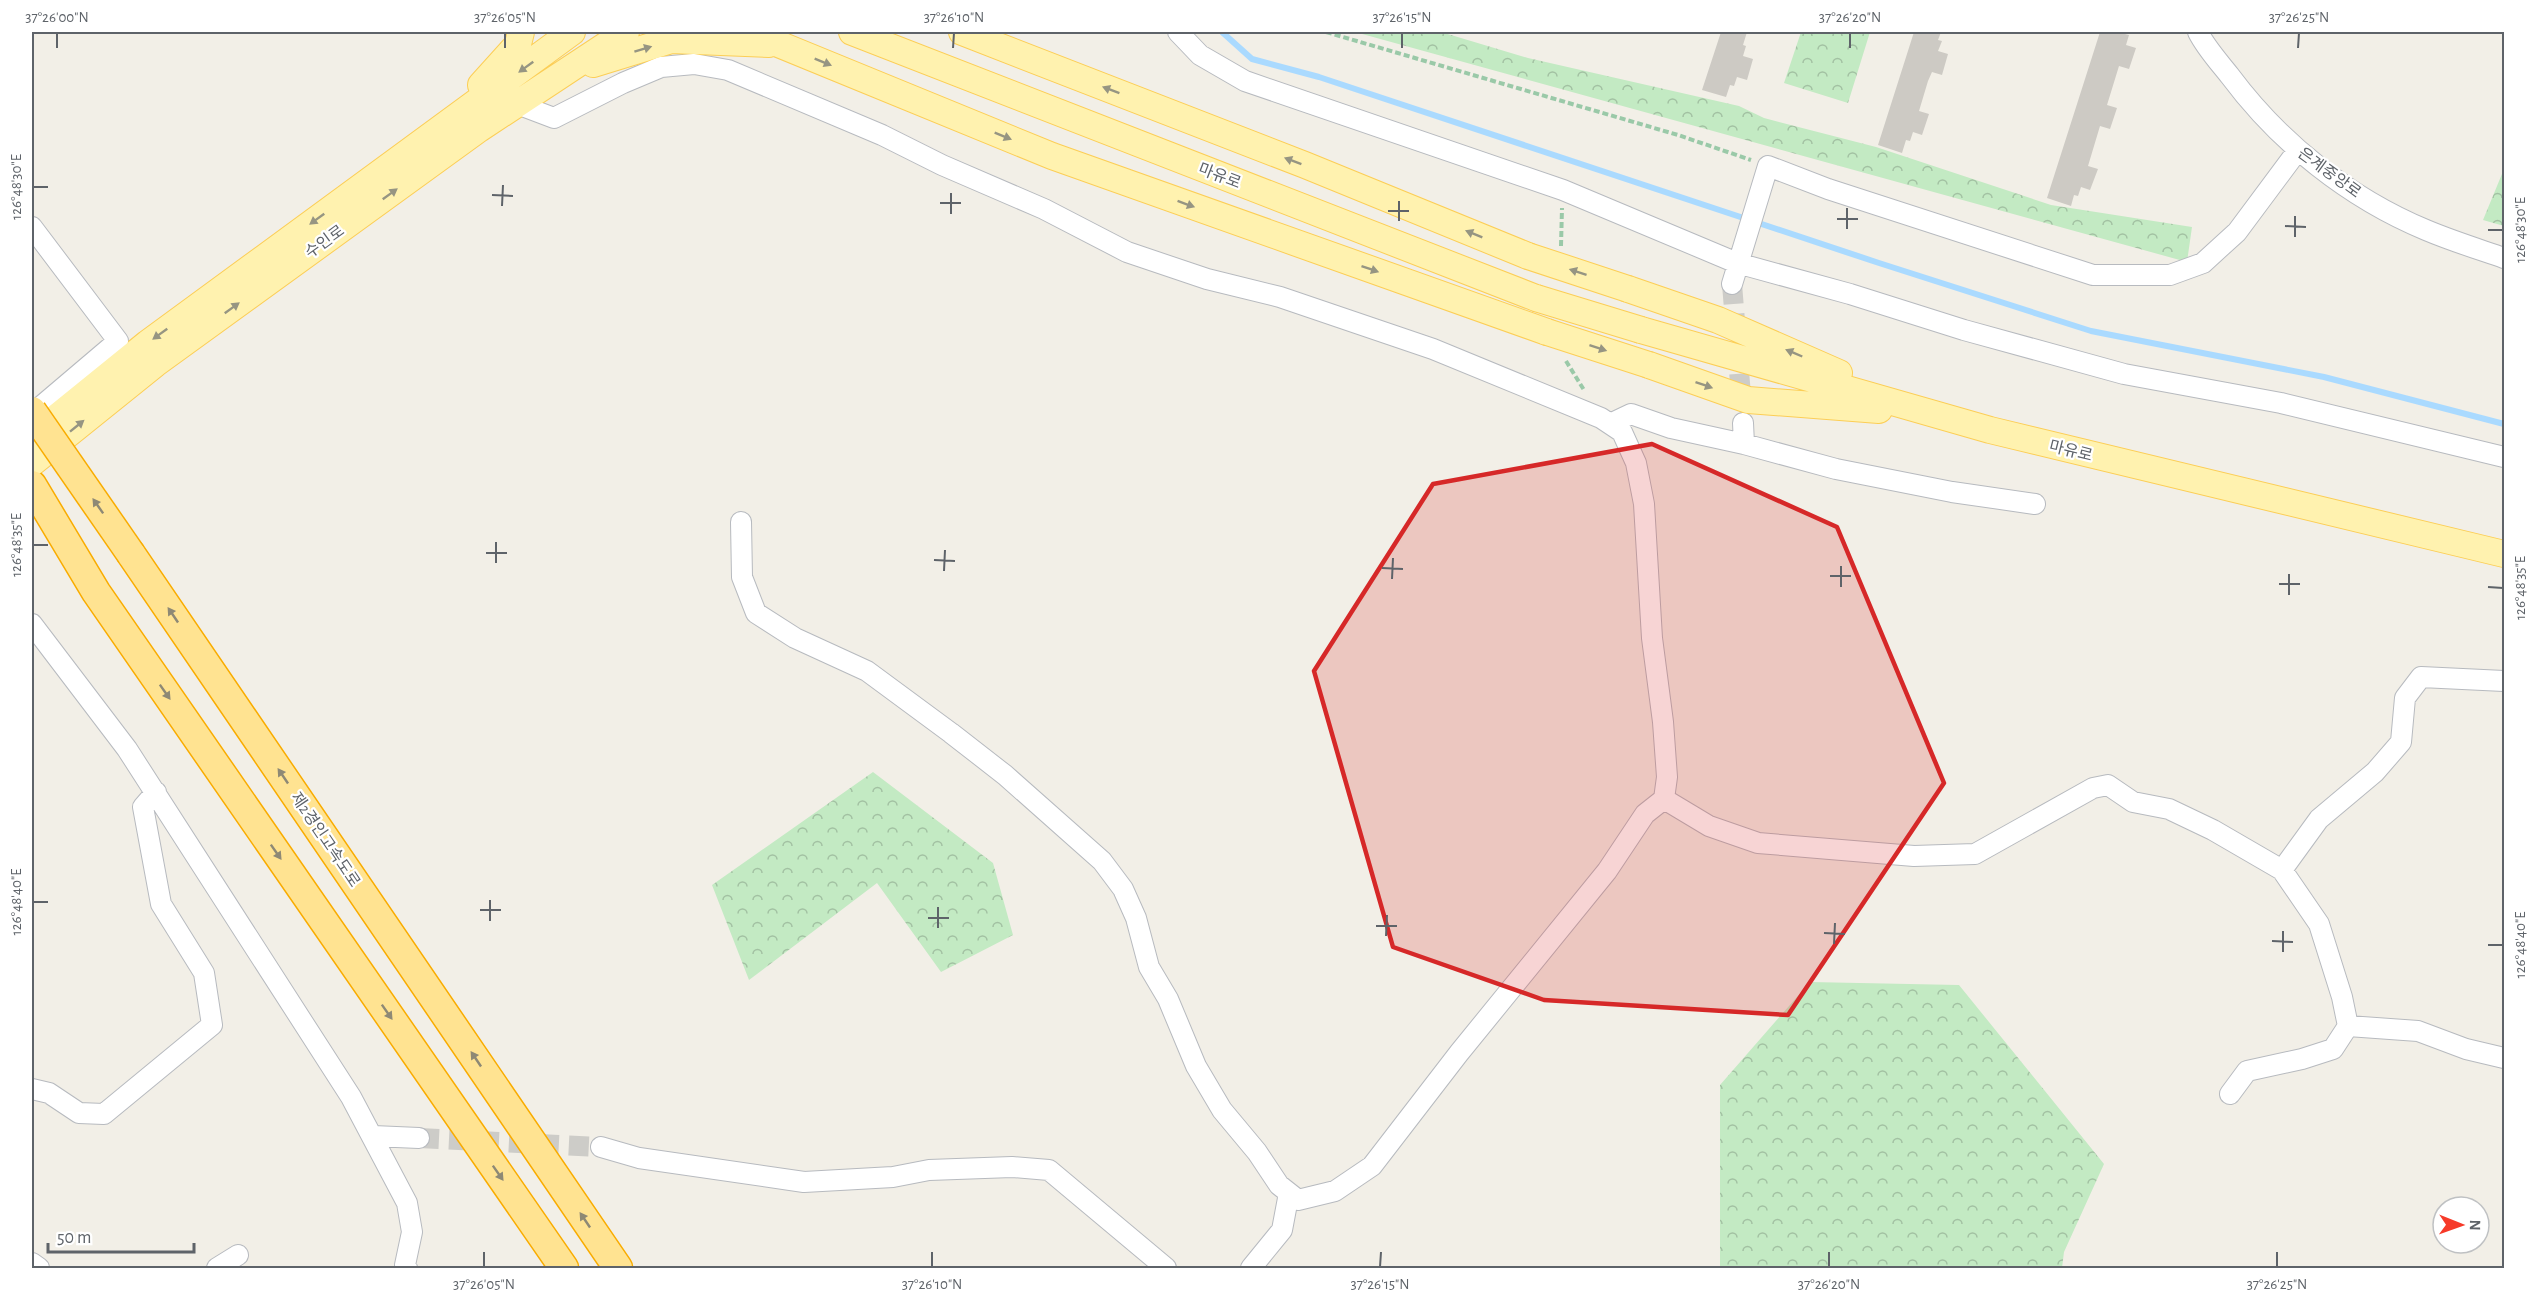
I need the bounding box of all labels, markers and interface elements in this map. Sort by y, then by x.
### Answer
text: 37°26'00"N [25,10,89,25]
text: 37°26'05"N [474,10,536,25]
text: 37°26'10"N [924,10,984,25]
text: 37°26'15"N [1372,10,1432,25]
text: 37°26'20"N [1819,10,1881,25]
text: 37°26'25"N [2269,10,2329,25]
one-way arrow [634,44,652,53]
one-way arrow [814,57,832,67]
one-way arrow [518,61,534,73]
one-way arrow [1102,85,1120,95]
one-way arrow [994,132,1012,141]
street label: 은계중앙로 [2295,145,2364,201]
text: 126°48'30"E [9,154,24,220]
one-way arrow [1284,156,1302,165]
street label: 마유로 [1196,161,1243,191]
one-way arrow [381,188,397,200]
text: 126°48'30"E [2513,197,2528,263]
one-way arrow [1177,199,1195,209]
one-way arrow [310,213,326,225]
street label: 수인로 [302,222,347,261]
one-way arrow [1465,229,1483,238]
one-way arrow [1361,265,1379,275]
one-way arrow [1569,267,1587,277]
one-way arrow [223,302,239,314]
one-way arrow [152,328,168,340]
one-way arrow [1589,344,1607,354]
one-way arrow [1784,348,1802,358]
one-way arrow [1695,380,1713,390]
one-way arrow [69,420,85,433]
street label: 마유로 [2047,438,2094,464]
one-way arrow [92,498,104,514]
text: 126°48'35"E [9,513,24,577]
text: 126°48'35"E [2513,556,2528,620]
one-way arrow [167,608,179,624]
one-way arrow [159,683,171,699]
one-way arrow [277,769,289,785]
street label: 제2경인고속도로 [288,789,363,890]
one-way arrow [270,844,281,860]
text: 126°48'40"E [9,869,24,935]
text: 126°48'40"E [2513,912,2528,978]
one-way arrow [381,1004,393,1020]
one-way arrow [470,1051,481,1067]
one-way arrow [492,1164,504,1180]
north arrow [2431,1195,2491,1255]
one-way arrow [580,1212,591,1228]
scale bar [48,1216,194,1254]
text: N [2467,1220,2483,1231]
text: 50 m [57,1229,91,1247]
text: 37°26'05"N [453,1277,515,1292]
text: 37°26'10"N [902,1277,962,1292]
text: 37°26'15"N [1350,1277,1410,1292]
text: 37°26'20"N [1798,1277,1860,1292]
text: 37°26'25"N [2247,1277,2307,1292]

